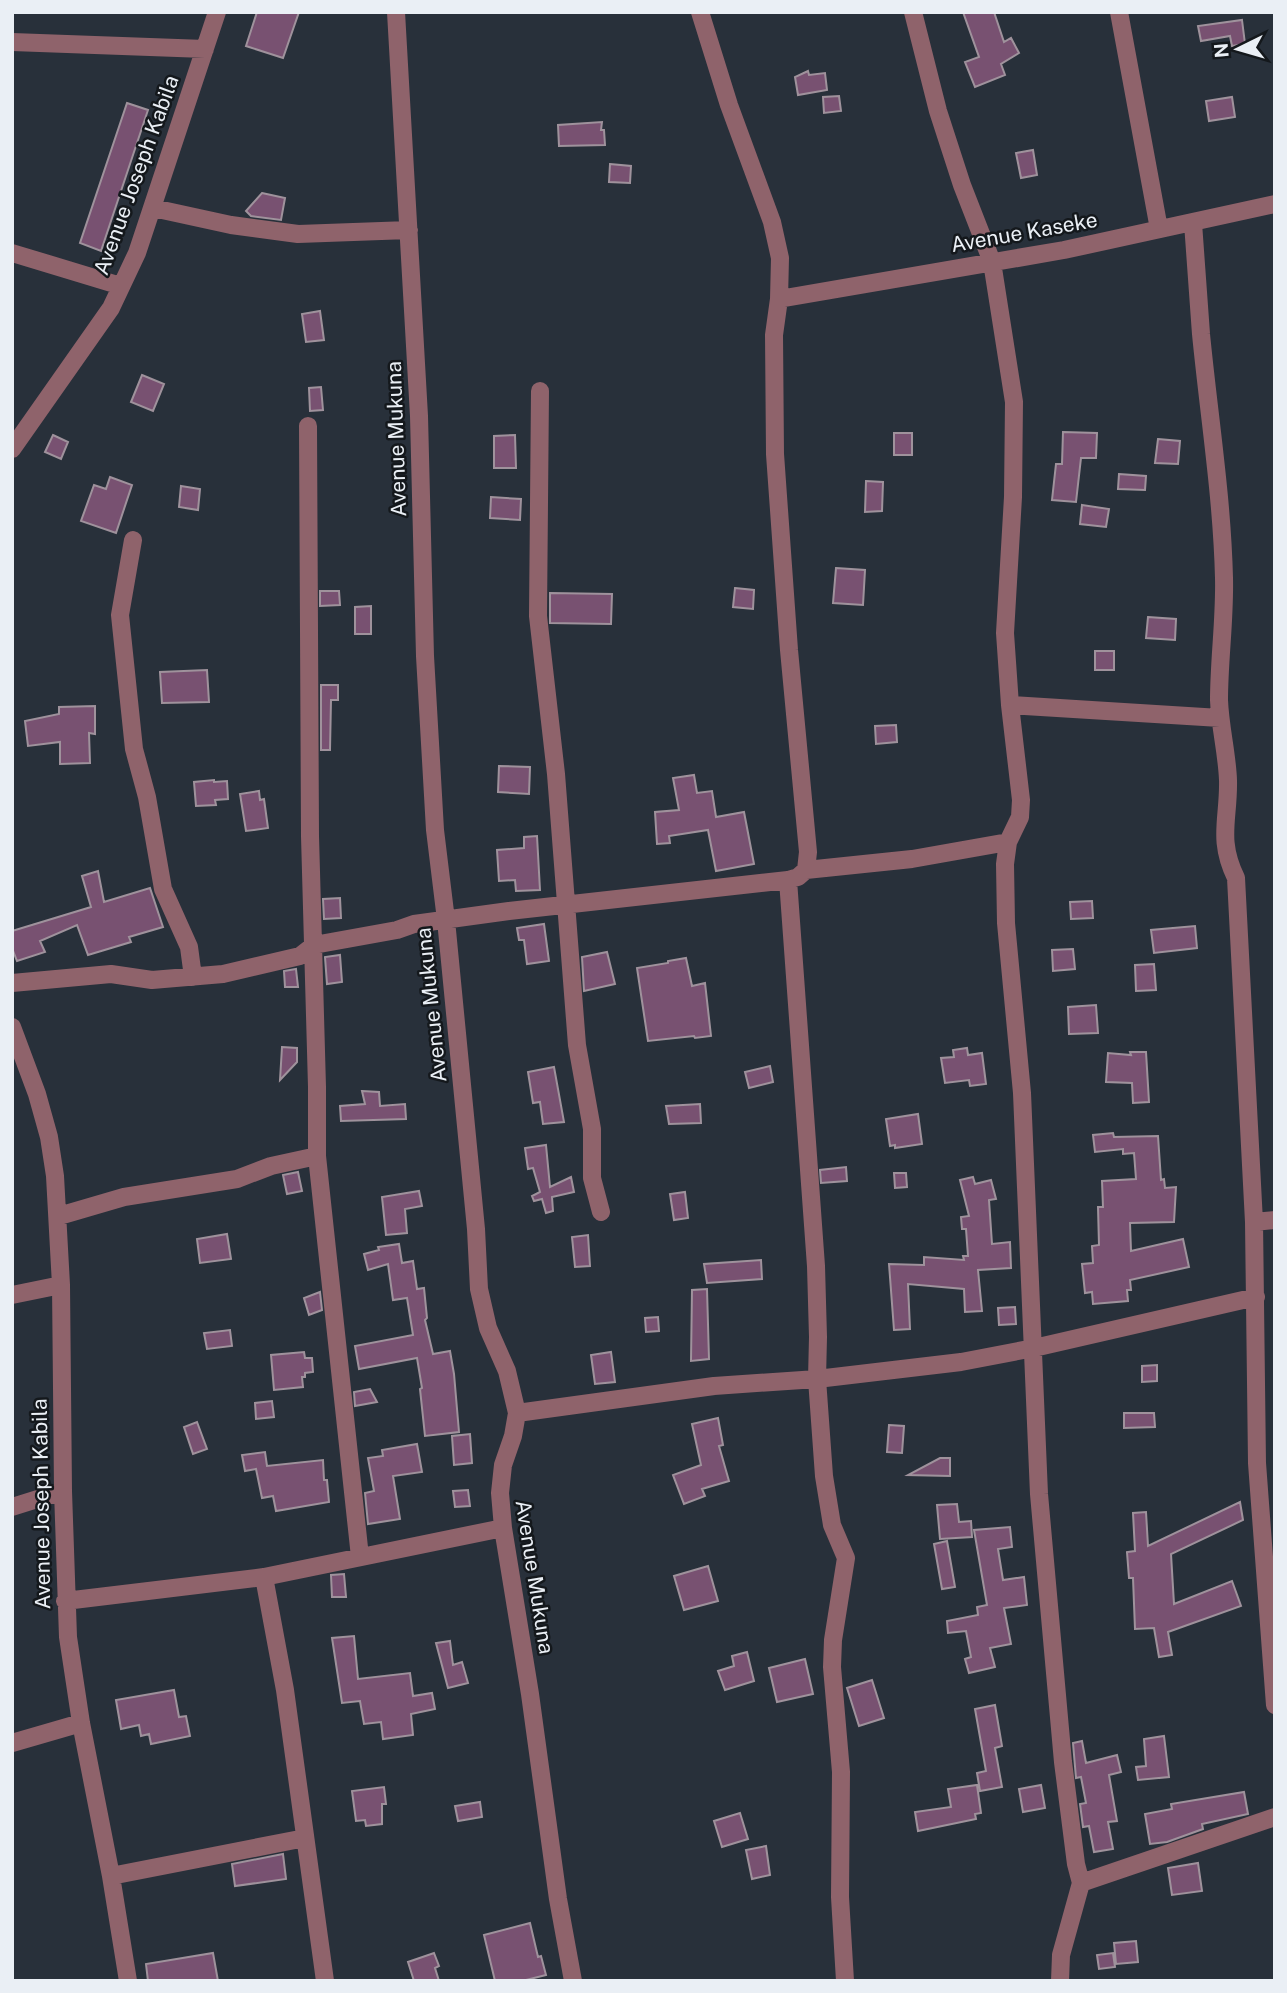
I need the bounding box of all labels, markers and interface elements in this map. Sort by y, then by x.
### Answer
north arrow [1203,14,1273,84]
text: N [1209,42,1233,59]
street label: Avenue Joseph Kabila [88,72,184,278]
street label: Avenue Kaseke [949,207,1099,257]
street label: Avenue Mukuna [381,361,411,517]
street label: Avenue Mukuna [410,926,452,1084]
street label: Avenue Joseph Kabila [27,1398,55,1610]
street label: Avenue Mukuna [510,1498,560,1656]

